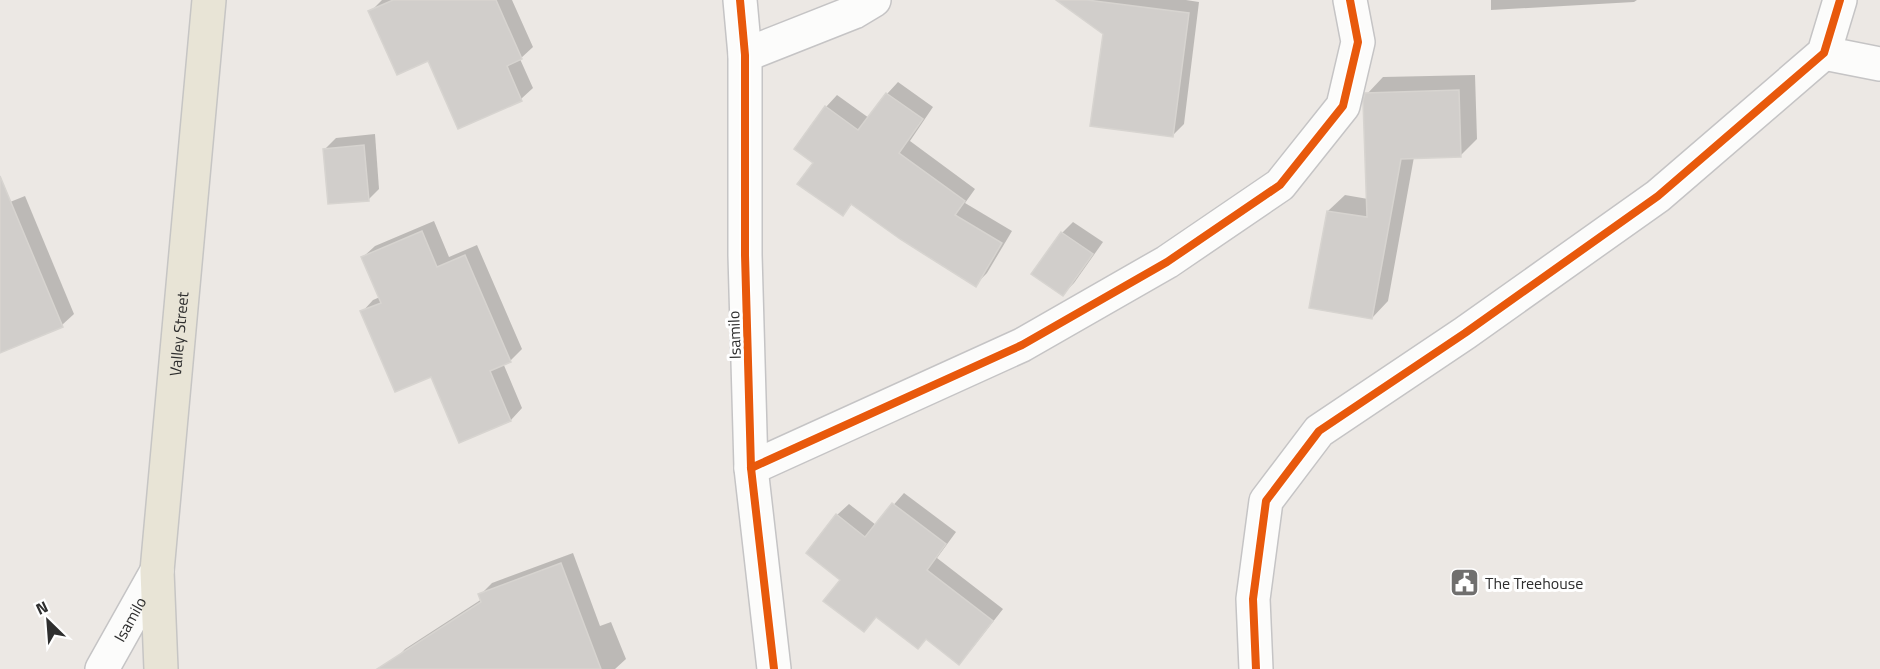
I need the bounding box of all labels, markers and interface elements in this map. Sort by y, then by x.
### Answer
street label: Valley Street [163,290,194,377]
street label: Isamilo [721,310,747,360]
public building icon: The Treehouse [1448,567,1480,599]
place label: The Treehouse [1485,571,1583,595]
north arrow [18,591,78,651]
street label: Isamilo [108,592,152,646]
text: N [32,594,52,621]

